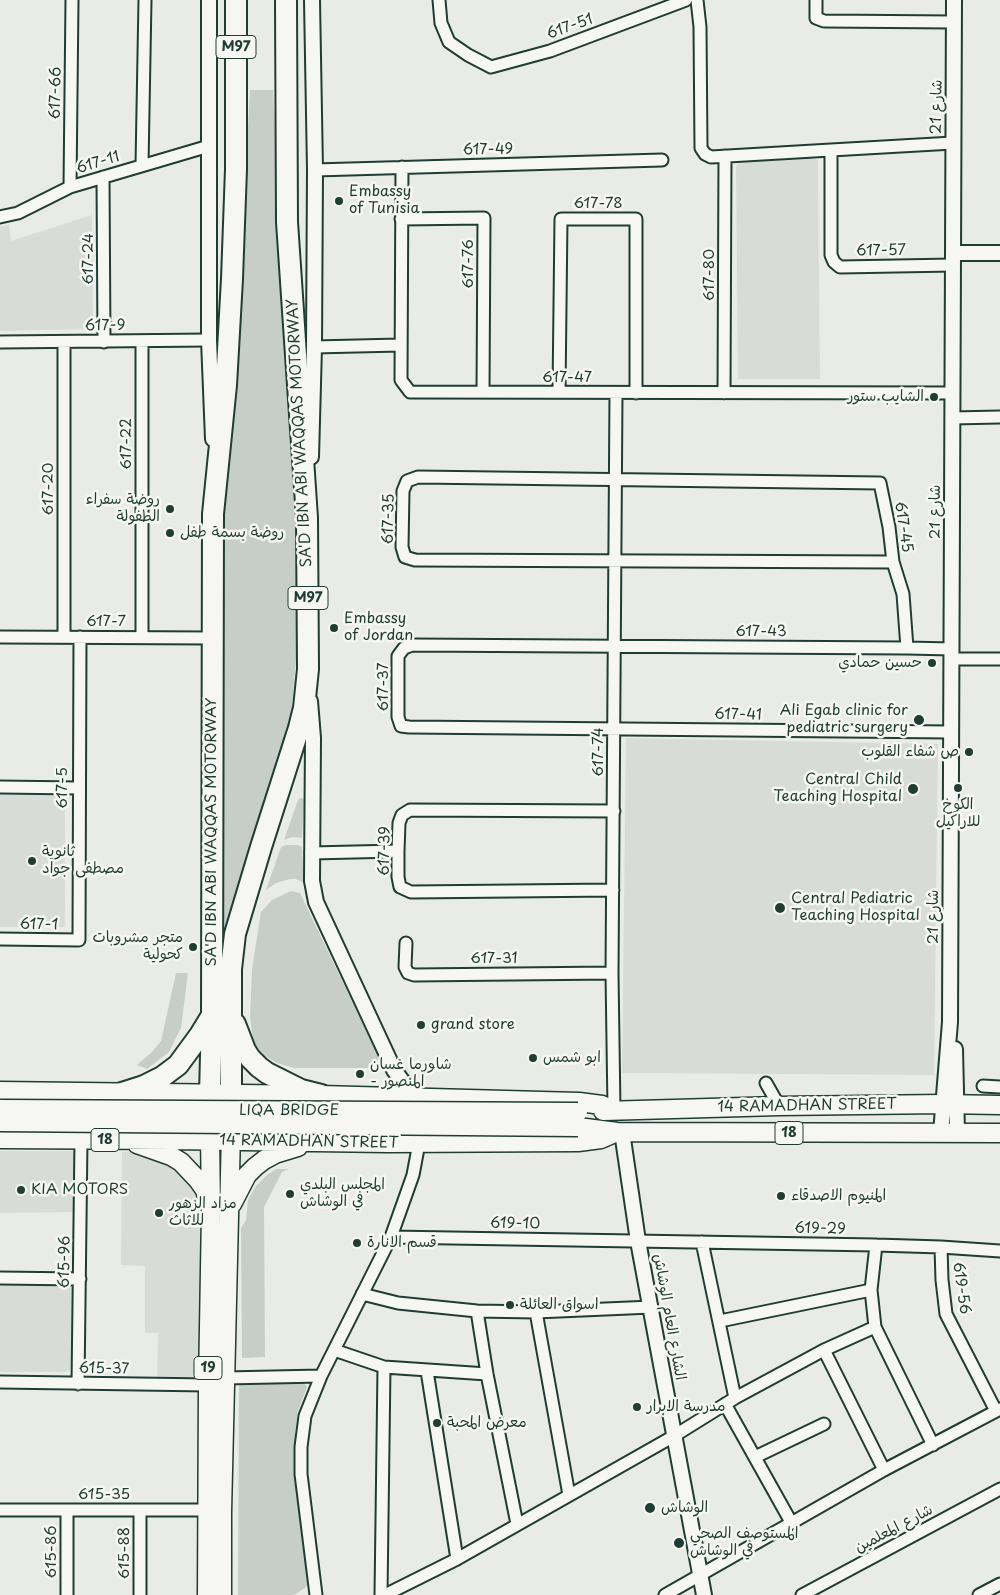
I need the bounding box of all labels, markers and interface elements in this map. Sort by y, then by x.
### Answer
street label: 617-51 [544,10,596,44]
road number: M97 [216,36,256,58]
street label: 617-66 [47,66,65,120]
street label: شارع 21 [928,80,946,134]
street label: 617-49 [463,141,513,159]
street label: 617-11 [74,148,122,178]
place label: Embassy of Tunisia [349,183,420,218]
marker: Embassy of Tunisia [333,195,345,207]
street label: 617-78 [573,195,623,213]
street label: 617-24 [80,233,98,285]
street label: 617-76 [460,239,478,289]
street label: 617-57 [856,242,906,260]
street label: 617-80 [701,249,719,301]
street label: SA'D IBN ABI WAQQAS MOTORWAY [284,298,316,568]
street label: 617-9 [84,317,126,335]
street label: 617-47 [542,369,592,387]
place label: الشايب ستور [848,388,924,406]
marker: الشايب ستور [928,391,940,403]
street label: 617-22 [118,418,136,470]
street label: 617-20 [40,463,58,515]
street label: شارع 21 [927,485,945,539]
place label: روضة سفراء الطفولة [86,491,160,526]
street label: 617-35 [380,493,398,545]
street label: 617-45 [890,500,916,554]
marker: روضة سفراء الطفولة [164,503,176,515]
place label: روضة بسمة طفل [180,524,284,542]
marker: روضة بسمة طفل [164,527,176,539]
road number: M97 [288,586,328,610]
place label: Embassy of Jordan [344,610,413,645]
street label: 617-7 [86,613,126,631]
marker: Embassy of Jordan [328,622,340,634]
street label: 617-43 [735,623,787,641]
place label: حسين حمادي [838,654,922,672]
marker: حسين حمادي [926,657,938,669]
street label: 617-37 [375,662,393,712]
street label: SA'D IBN ABI WAQQAS MOTORWAY [203,698,221,966]
place label: Ali Egab clinic for pediatric surgery [780,702,908,737]
street label: 617-41 [714,706,762,724]
marker: Ali Egab clinic for pediatric surgery [912,713,926,727]
street label: 617-74 [590,727,608,777]
place label: ص شفاء القلوب [861,743,959,761]
marker: ص شفاء القلوب [963,746,975,758]
street label: 617-5 [54,767,72,809]
place label: Central Child Teaching Hospital [773,771,902,806]
marker: Central Child Teaching Hospital [906,782,920,796]
marker: الكوخ للاراكيل [952,782,964,794]
place label: الكوخ للاراكيل [936,796,980,831]
street label: 617-39 [376,826,394,876]
place label: ثانوية مصطفى جواد [42,843,124,878]
marker: ثانوية مصطفى جواد [26,855,38,867]
place label: Central Pediatric Teaching Hospital [791,890,920,925]
street label: شارع 21 [925,890,943,944]
marker: Central Pediatric Teaching Hospital [773,901,787,915]
street label: 617-1 [19,916,59,934]
place label: متجر مشروبات كحولية [93,929,183,964]
marker: متجر مشروبات كحولية [187,941,199,953]
street label: 617-31 [470,950,518,968]
place label: grand store [431,1016,515,1034]
marker: grand store [415,1019,427,1031]
place label: ابو شمس [543,1049,601,1067]
marker: ابو شمس [527,1052,539,1064]
place label: شاورما غسان - المنصور [370,1056,451,1091]
marker: شاورما غسان - المنصور [354,1068,366,1080]
street label: 14 RAMADHAN STREET [717,1095,897,1117]
street label: LIQA BRIDGE [239,1102,339,1120]
road number: 18 [775,1122,803,1144]
road number: 18 [91,1128,119,1152]
street label: 14 RAMADHAN STREET [219,1131,399,1153]
place label: المجلس البلدي في الوشاش [300,1176,385,1211]
place label: KIA MOTORS [31,1181,128,1199]
marker: KIA MOTORS [15,1184,27,1196]
place label: المنيوم الاصدقاء [791,1187,886,1205]
marker: المجلس البلدي في الوشاش [284,1188,296,1200]
marker: المنيوم الاصدقاء [775,1190,787,1202]
place label: مزاد الزهور للاثاث [169,1195,237,1230]
marker: مزاد الزهور للاثاث [153,1207,165,1219]
street label: 619-10 [490,1215,540,1233]
street label: 619-29 [794,1220,846,1238]
place label: قسم الانارة [367,1234,437,1252]
street label: 615-96 [56,1236,74,1288]
marker: قسم الانارة [351,1237,363,1249]
street label: الشارع العام الوشاش [649,1252,689,1382]
street label: 619-56 [948,1261,974,1315]
place label: اسواق العائلة [520,1296,599,1314]
marker: اسواق العائلة [504,1299,516,1311]
road number: 19 [194,1356,222,1380]
street label: 615-37 [78,1360,130,1378]
place label: مدرسة الابرار [647,1398,726,1416]
marker: مدرسة الابرار [631,1401,643,1413]
place label: معرض المحبة [447,1414,527,1432]
marker: معرض المحبة [431,1417,443,1429]
street label: 615-35 [78,1486,130,1504]
place label: الوشاش [661,1499,708,1517]
marker: الوشاش [643,1501,657,1515]
street label: شارع المعلمين [852,1501,936,1557]
street label: 615-86 [43,1525,61,1579]
place label: المستوصف الصحي في الوشاش [690,1525,798,1560]
street label: 615-88 [116,1527,134,1579]
marker: المستوصف الصحي في الوشاش [672,1536,686,1550]

